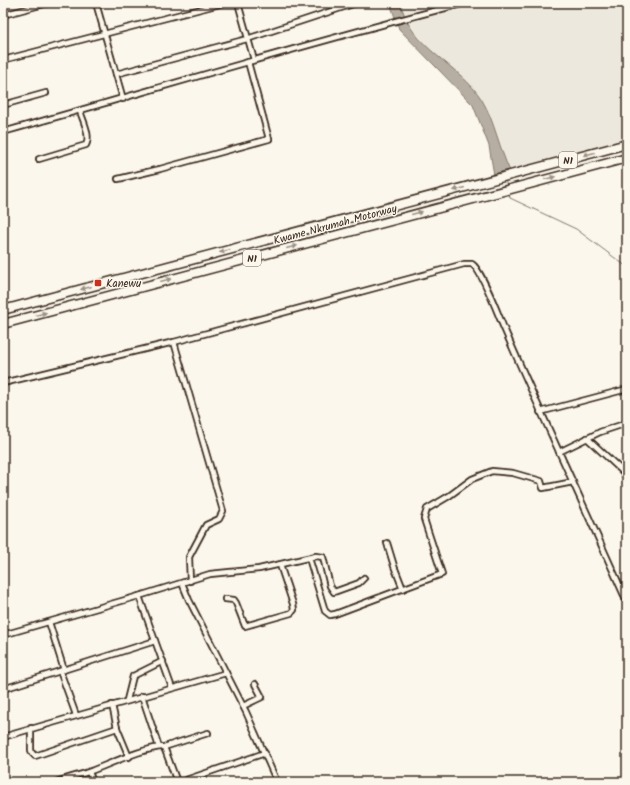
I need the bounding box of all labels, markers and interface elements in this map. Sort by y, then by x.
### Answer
road number: N1 [559,152,577,168]
one-way arrow [583,152,596,158]
one-way arrow [544,175,556,181]
one-way arrow [453,186,465,192]
street label: Kwame Nkrumah Motorway [271,200,400,250]
one-way arrow [412,210,424,216]
one-way arrow [286,244,298,250]
one-way arrow [219,248,231,254]
road number: N1 [243,250,261,266]
place label: Kanewu [106,275,142,293]
one-way arrow [160,277,172,283]
marker: Kanewu [93,278,103,288]
one-way arrow [80,285,92,291]
one-way arrow [35,311,47,317]

